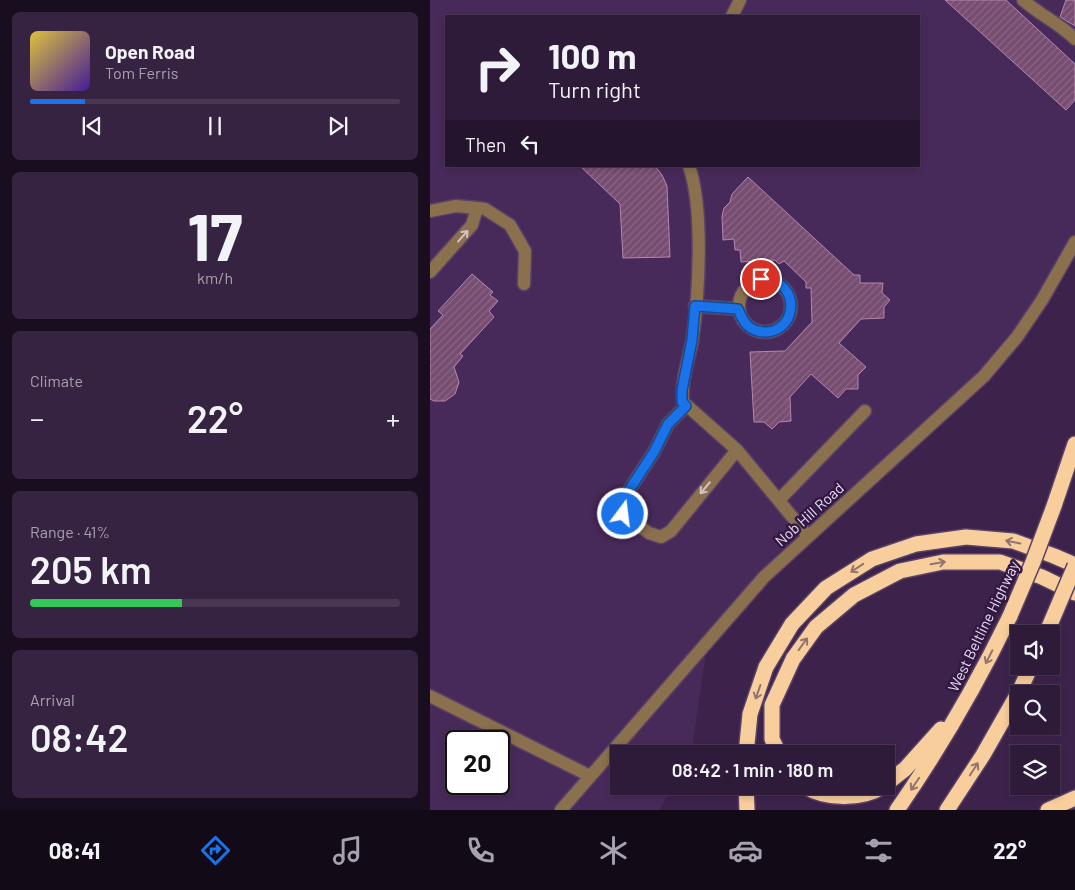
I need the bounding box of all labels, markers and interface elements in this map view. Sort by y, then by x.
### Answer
text: 100 m [548,34,637,76]
icon: right [465,35,530,100]
text: Open Road [105,40,195,63]
text: Tom Ferris [105,63,179,82]
text: Turn right [548,76,641,102]
icon: previous [78,112,106,140]
icon: pause [201,112,229,140]
icon: next [324,112,352,140]
icon: left [516,130,544,158]
text: Then [465,133,506,156]
text: 17 [187,196,243,274]
one-way arrow [457,229,468,242]
pin [740,258,782,300]
icon: arrive [747,265,775,293]
text: km/h [197,268,233,287]
text: Climate [30,371,83,390]
text: 22° [187,395,243,441]
text: − [30,401,44,435]
text: + [386,401,400,435]
street label: Nob Hill Road [771,478,847,550]
one-way arrow [700,481,711,494]
position arrow [596,487,648,539]
text: Range · 41% [30,522,110,541]
one-way arrow [1006,537,1022,546]
text: 205 km [30,546,152,592]
one-way arrow [930,558,946,568]
street label: West Beltline Highway [944,558,1023,694]
one-way arrow [850,563,864,574]
map controls [1010,625,1060,795]
button: sound [1010,625,1060,675]
one-way arrow [798,638,808,652]
one-way arrow [984,649,993,664]
one-way arrow [752,684,762,700]
button: search [1010,685,1060,735]
text: Arrival [30,690,75,709]
text: 08:42 [30,714,129,760]
speed limit sign: 20 [445,730,510,795]
button: layers [1010,745,1060,795]
text: 08:42 · 1 min · 180 m [672,758,833,781]
one-way arrow [969,762,979,776]
one-way arrow [910,777,920,791]
icon: directions [198,833,233,868]
icon: music [330,833,365,868]
icon: phone [463,833,498,868]
icon: climate [596,833,631,868]
icon: car [728,833,763,868]
icon: filters [861,833,896,868]
text: 08:41 [49,837,100,863]
text: 22° [993,837,1026,863]

